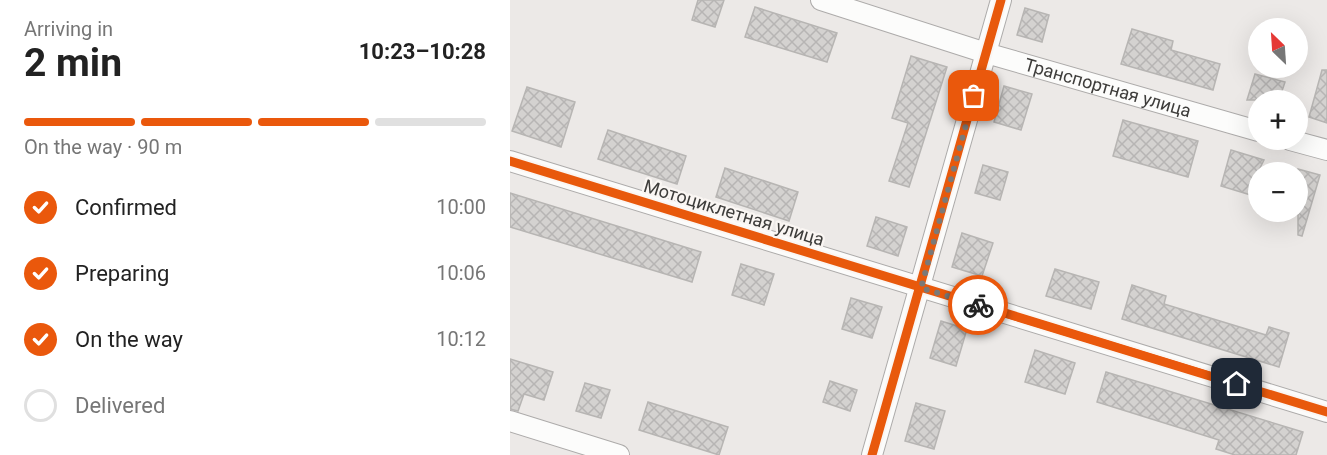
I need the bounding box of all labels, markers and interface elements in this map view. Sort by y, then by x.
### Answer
text: Arriving in [24,17,113,41]
north arrow [1248,18,1308,78]
map controls [1248,18,1308,222]
text: 10:23–10:28 [359,39,486,64]
text: 2 min [24,40,122,86]
street label: Транспортная улица [1022,54,1194,121]
pin [948,70,999,121]
icon: bag [957,79,990,112]
button: + [1248,90,1308,150]
text: On the way · 90 m [24,135,182,159]
button: − [1248,162,1308,222]
street label: Мотоциклетная улица [641,175,827,250]
icon: check [24,191,57,224]
text: Confirmed [75,195,177,220]
text: 10:00 [436,195,486,219]
icon: check [24,257,57,290]
text: Preparing [75,261,169,286]
text: 10:06 [436,261,486,285]
courier [948,275,1008,335]
icon: bike [962,289,995,322]
icon: check [24,323,57,356]
text: On the way [75,327,183,352]
text: 10:12 [436,327,486,351]
pin [1211,358,1262,409]
icon: home [1220,367,1253,400]
text: Delivered [75,393,165,418]

